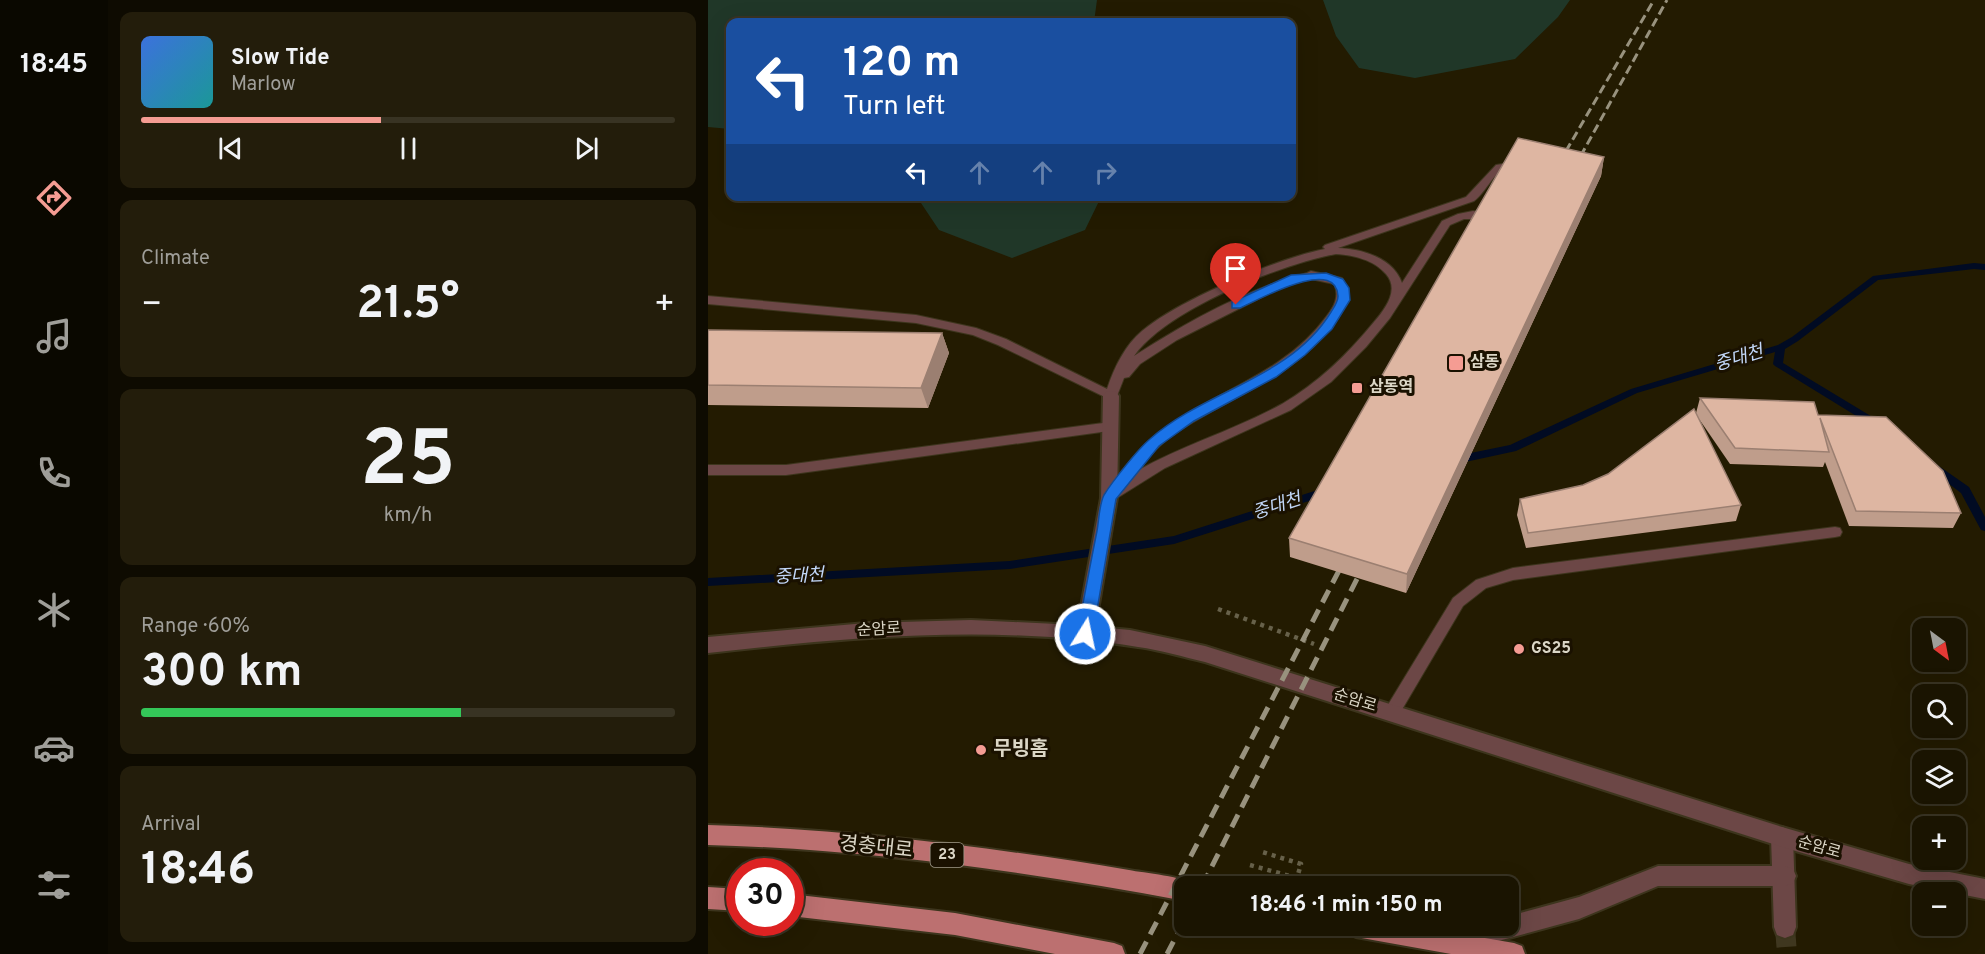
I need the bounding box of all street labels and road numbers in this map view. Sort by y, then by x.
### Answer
street label: 순암로 [856,619,902,641]
street label: 순암로 [1331,685,1379,717]
street label: 경충대로 [838,831,914,865]
street label: 순암로 [1795,832,1843,864]
road number: 23 [930,843,964,867]

